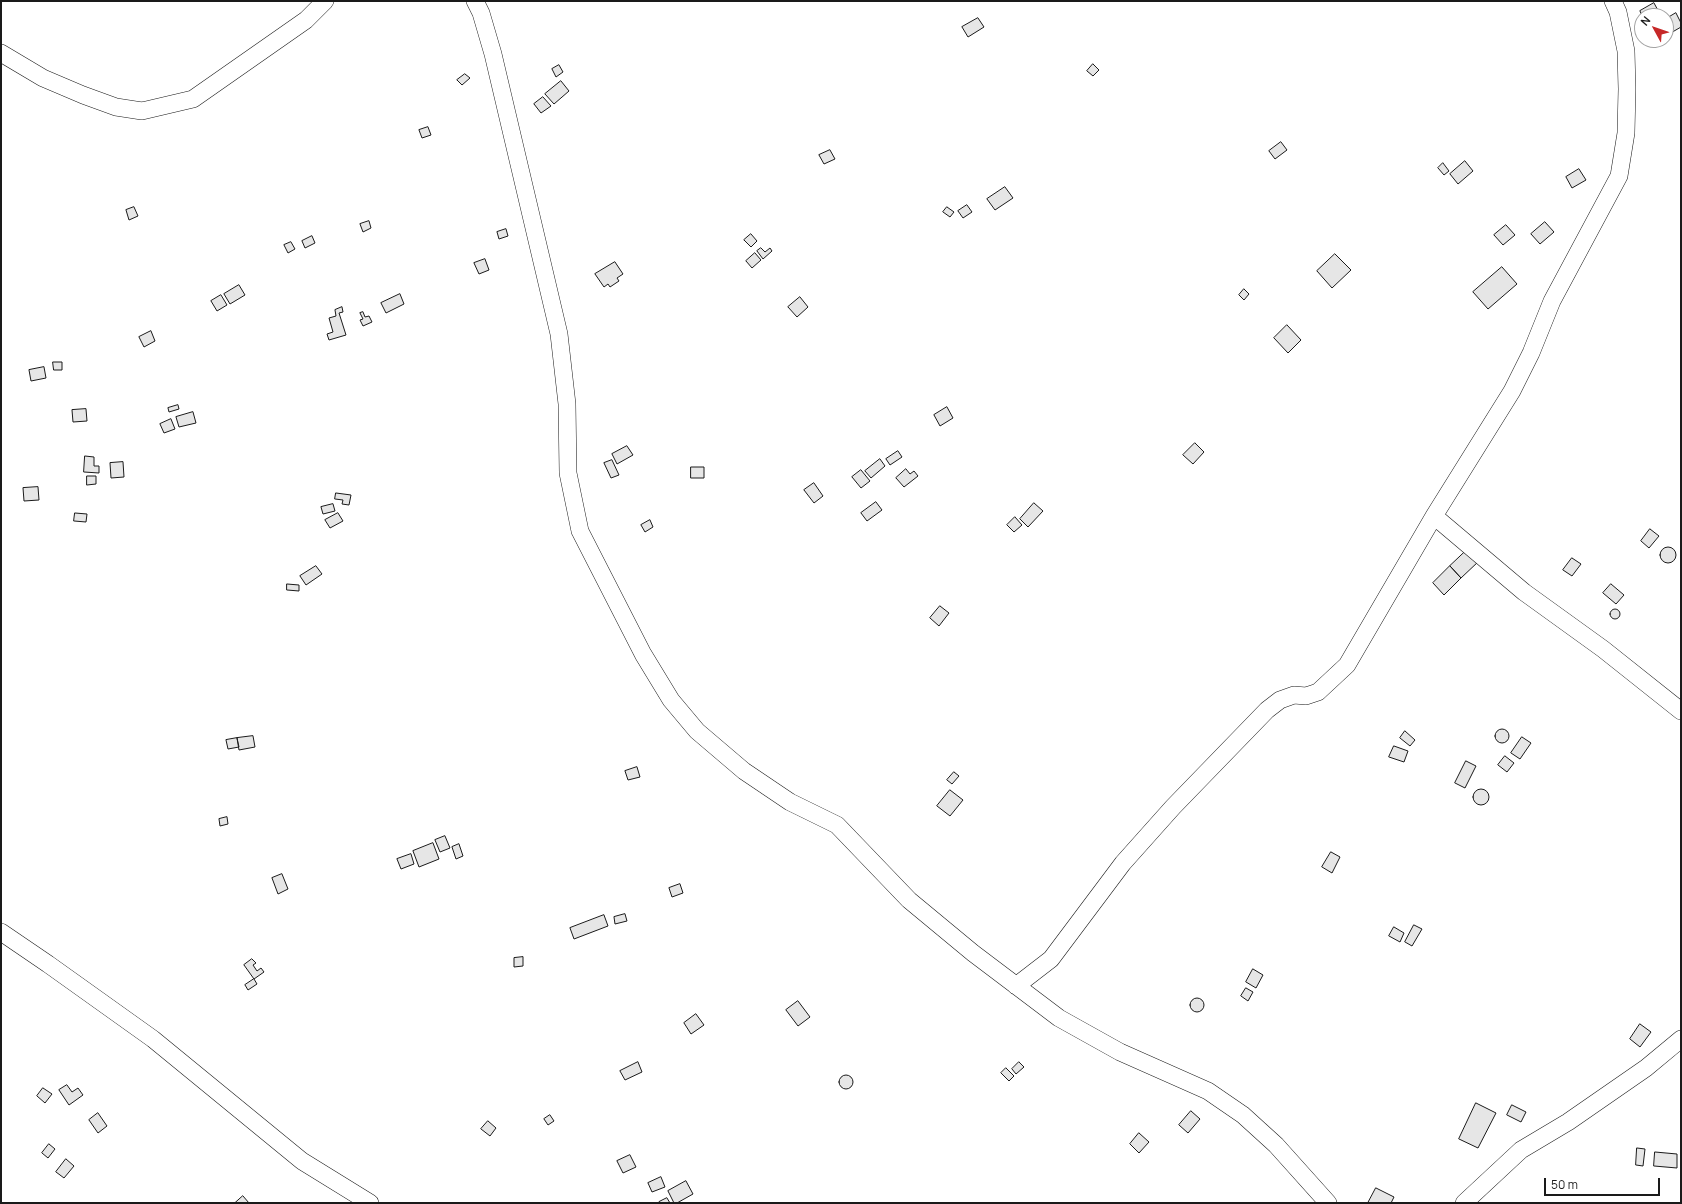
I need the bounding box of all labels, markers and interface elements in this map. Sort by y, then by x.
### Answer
north arrow [1634,8,1674,48]
text: N [1637,13,1653,28]
scale bar [1546,1170,1662,1196]
text: 50 m [1551,1176,1578,1193]

